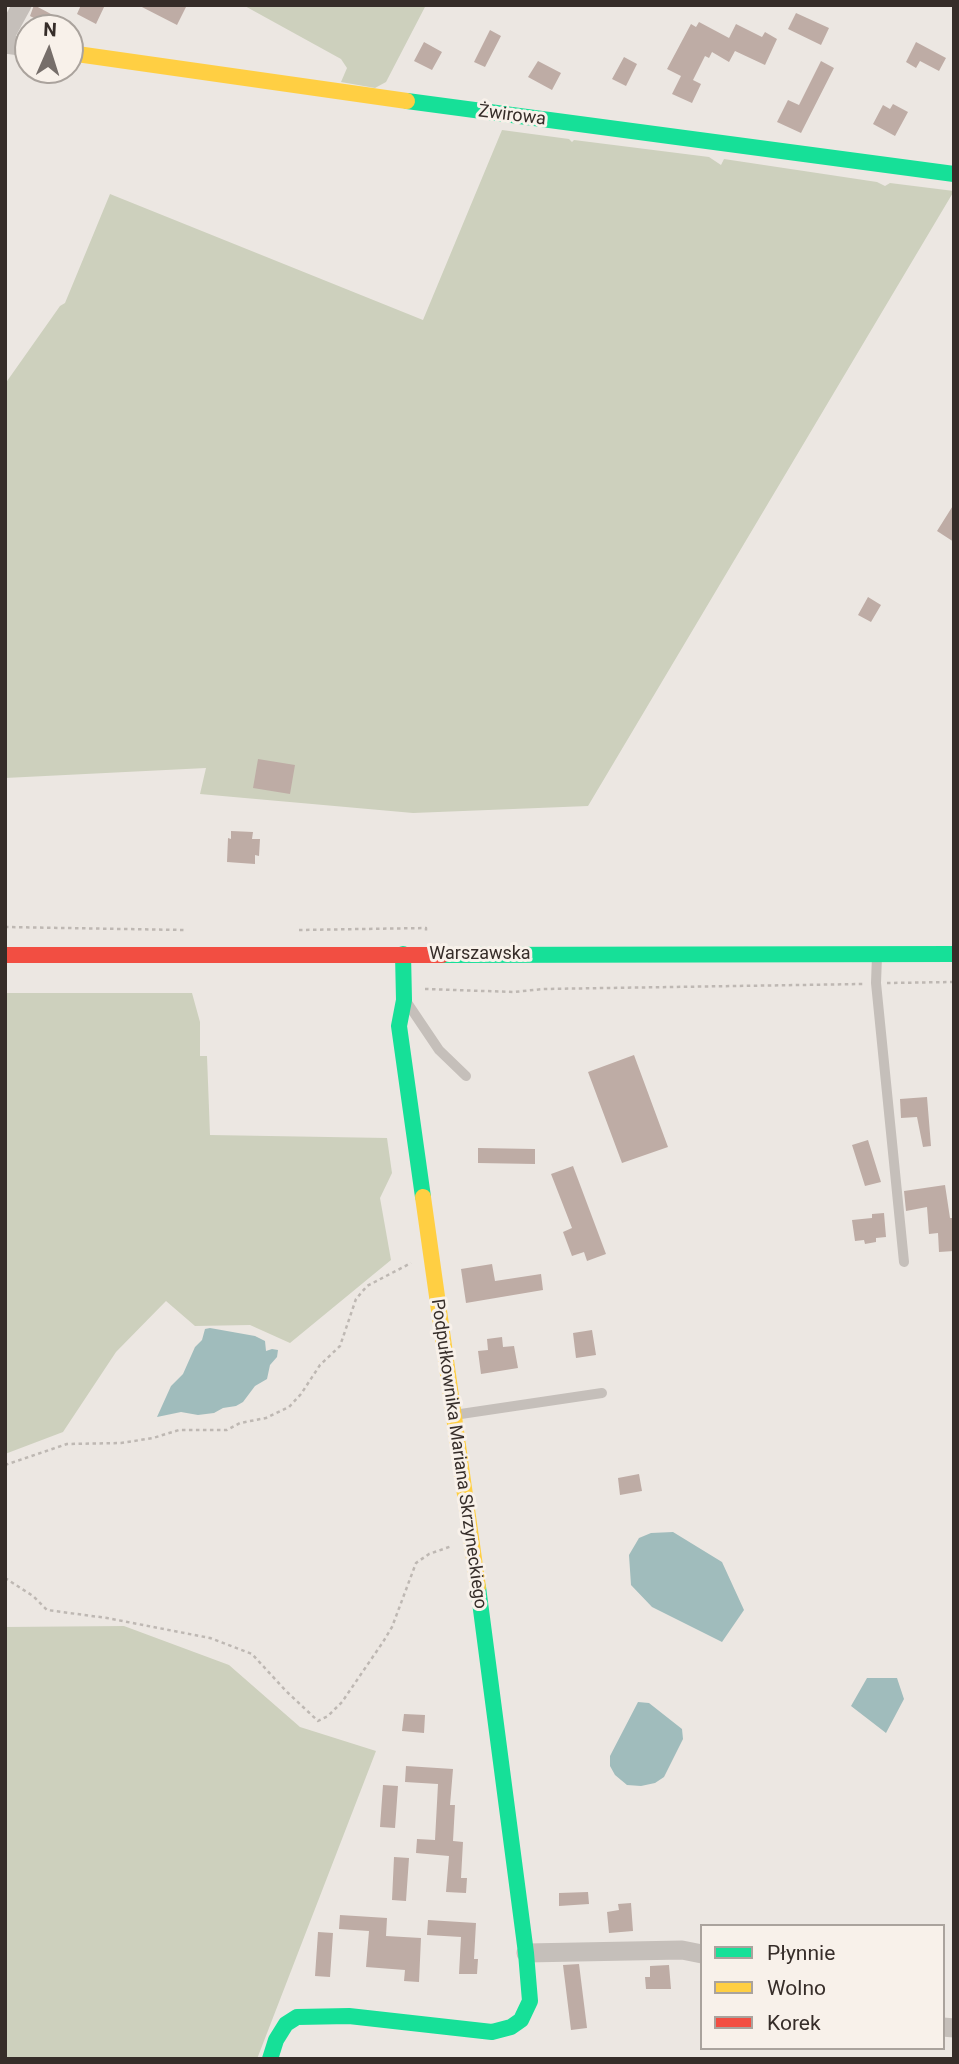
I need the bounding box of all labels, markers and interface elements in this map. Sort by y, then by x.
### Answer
north arrow [14,14,84,84]
text: N [43,18,57,41]
street label: Żwirowa [477,101,547,131]
street label: Warszawska [429,943,531,965]
street label: Podpułkownika Mariana Skrzyneckiego [426,1298,490,1610]
legend [700,1924,945,2050]
text: Płynnie [767,1941,835,1965]
text: Wolno [767,1976,826,2000]
text: Korek [767,2011,821,2035]

